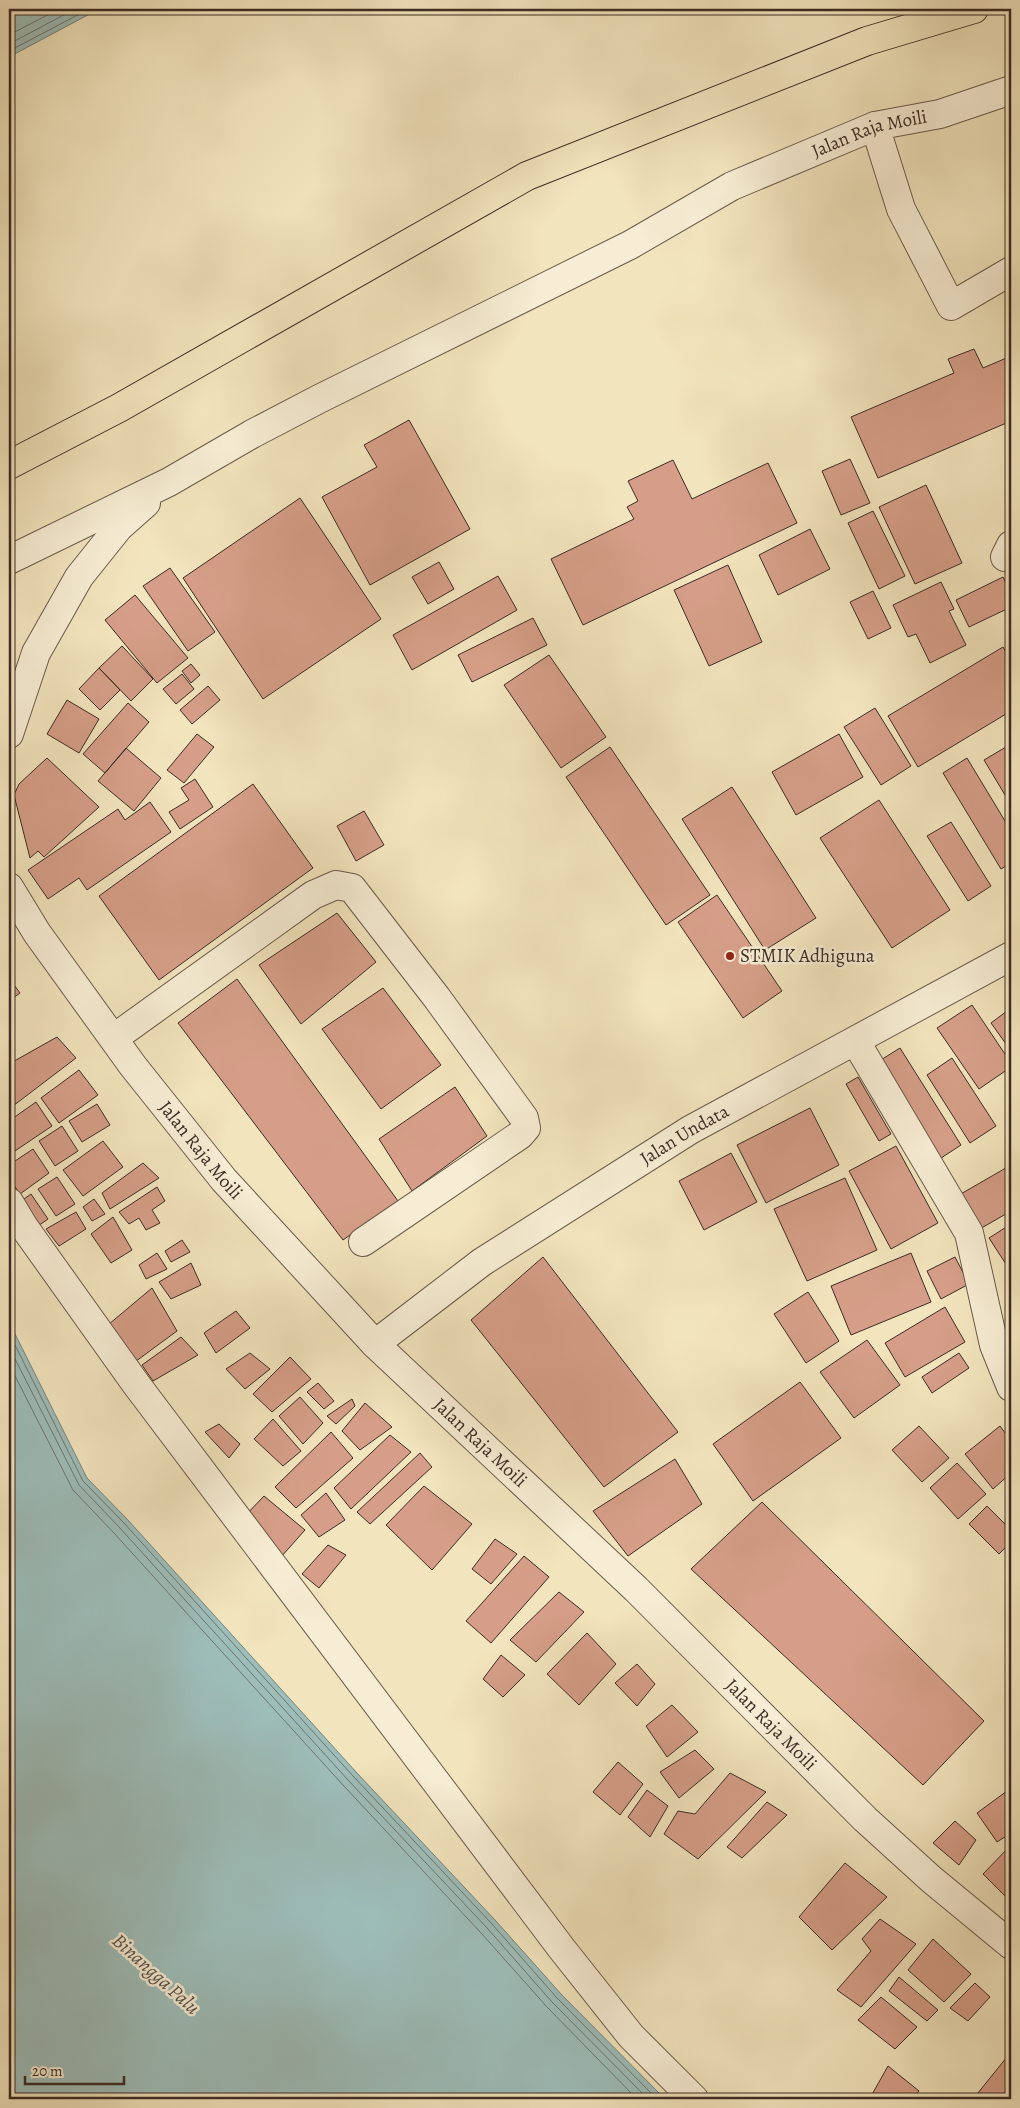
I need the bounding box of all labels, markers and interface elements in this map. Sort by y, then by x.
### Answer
street label: Jalan Raja Moili [808,104,929,164]
place label: STMIK Adhiguna [740,943,875,969]
marker: STMIK Adhiguna [724,950,736,962]
street label: Jalan Raja Moili [153,1095,249,1205]
street label: Jalan Undata [635,1098,734,1171]
street label: Jalan Raja Moili [427,1392,533,1493]
street label: Jalan Raja Moili [719,1673,823,1776]
water label: Binangga Palu [106,1927,206,2021]
scale bar [25,2053,124,2085]
text: 20 m [32,2061,63,2081]

